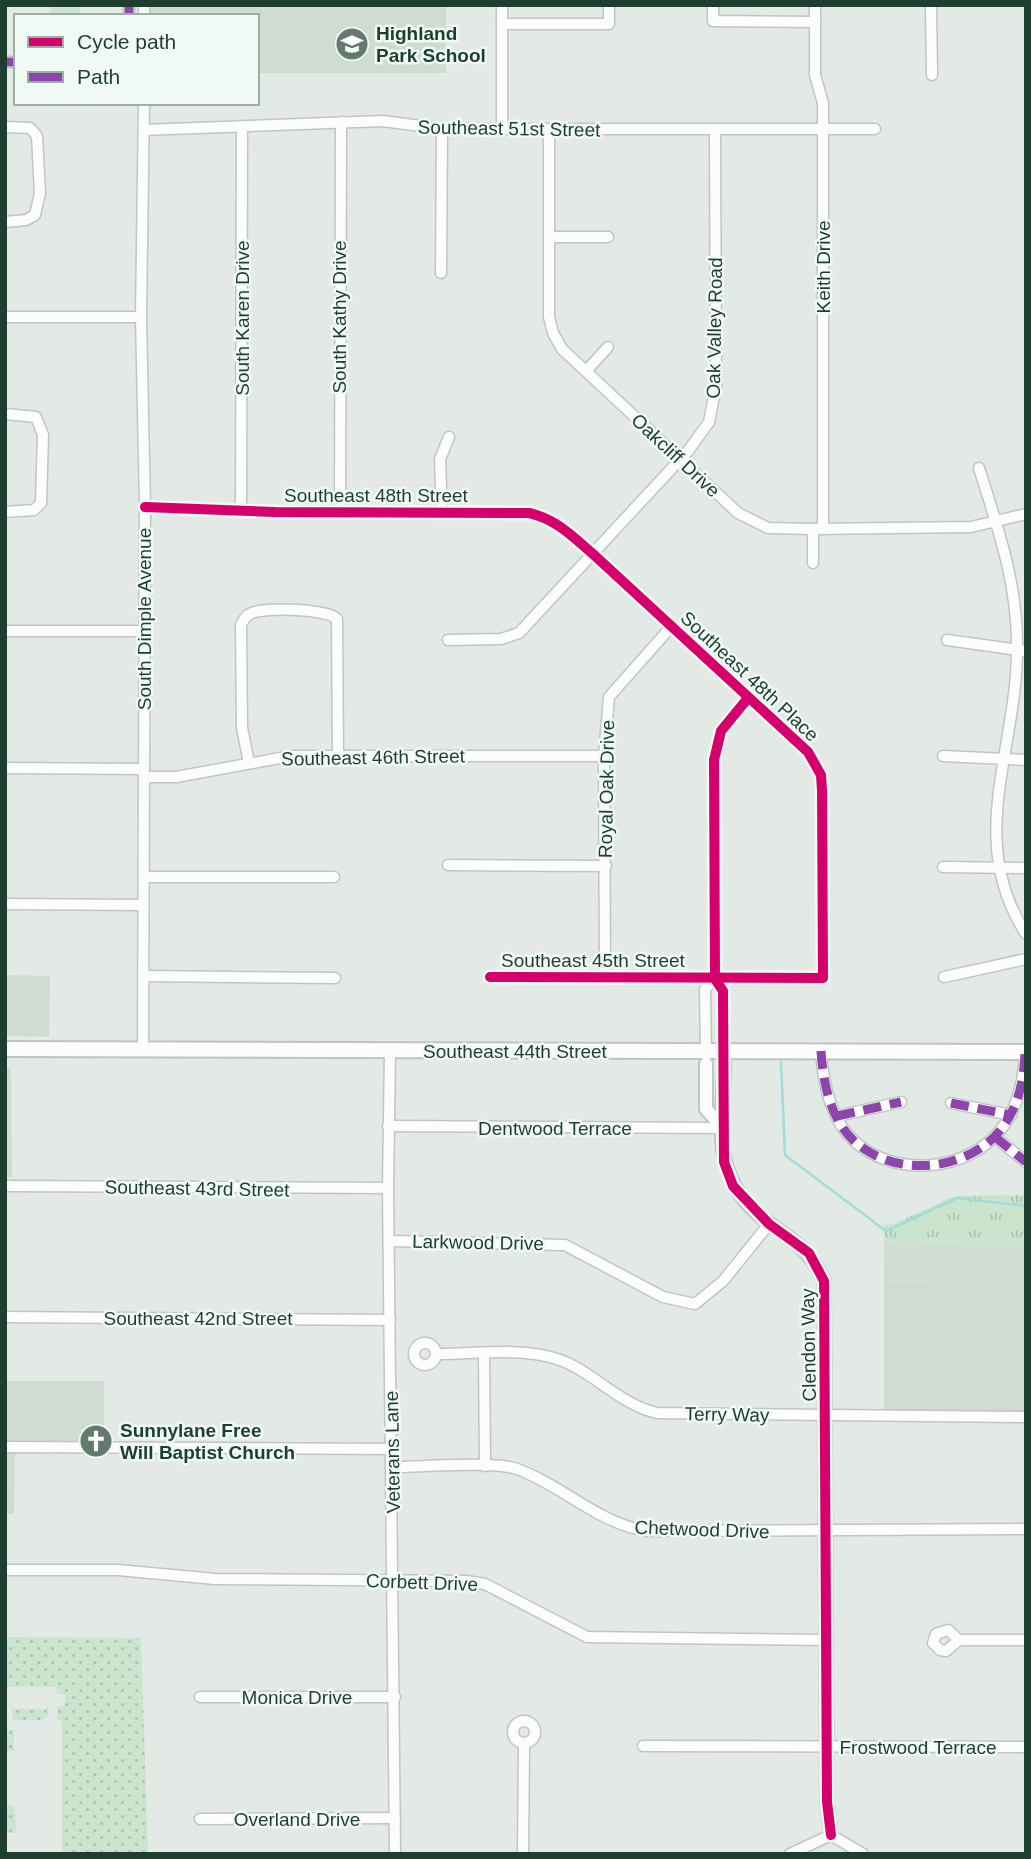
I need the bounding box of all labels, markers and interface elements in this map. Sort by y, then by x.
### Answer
legend [14,14,259,105]
place label: Highland Park School [376,23,486,66]
school or university icon: Highland Park School [333,25,371,63]
text: Cycle path [77,30,176,53]
text: Path [77,65,120,88]
street label: Southeast 51st Street [417,116,601,141]
street label: Keith Drive [813,221,834,313]
street label: South Karen Drive [232,240,253,396]
street label: South Kathy Drive [329,240,350,394]
street label: Oak Valley Road [703,257,726,399]
street label: Oakcliff Drive [627,409,724,501]
street label: Southeast 48th Street [284,485,469,506]
street label: South Dimple Avenue [134,528,155,710]
street label: Southeast 48th Place [676,607,823,746]
street label: Royal Oak Drive [595,720,618,858]
street label: Southeast 46th Street [281,745,466,770]
street label: Southeast 45th Street [501,950,686,971]
street label: Southeast 44th Street [423,1041,608,1062]
street label: Dentwood Terrace [478,1118,632,1139]
street label: Southeast 43rd Street [104,1176,290,1201]
street label: Larkwood Drive [412,1231,544,1254]
street label: Clendon Way [797,1288,820,1402]
street label: Southeast 42nd Street [103,1308,293,1329]
street label: Veterans Lane [381,1391,404,1513]
street label: Terry Way [684,1403,770,1426]
place label: Sunnylane Free Will Baptist Church [120,1420,295,1463]
church icon: Sunnylane Free Will Baptist Church [77,1422,115,1460]
street label: Chetwood Drive [634,1517,770,1542]
street label: Corbett Drive [366,1570,478,1595]
street label: Monica Drive [242,1687,352,1708]
street label: Frostwood Terrace [840,1737,997,1758]
street label: Overland Drive [234,1809,360,1830]

